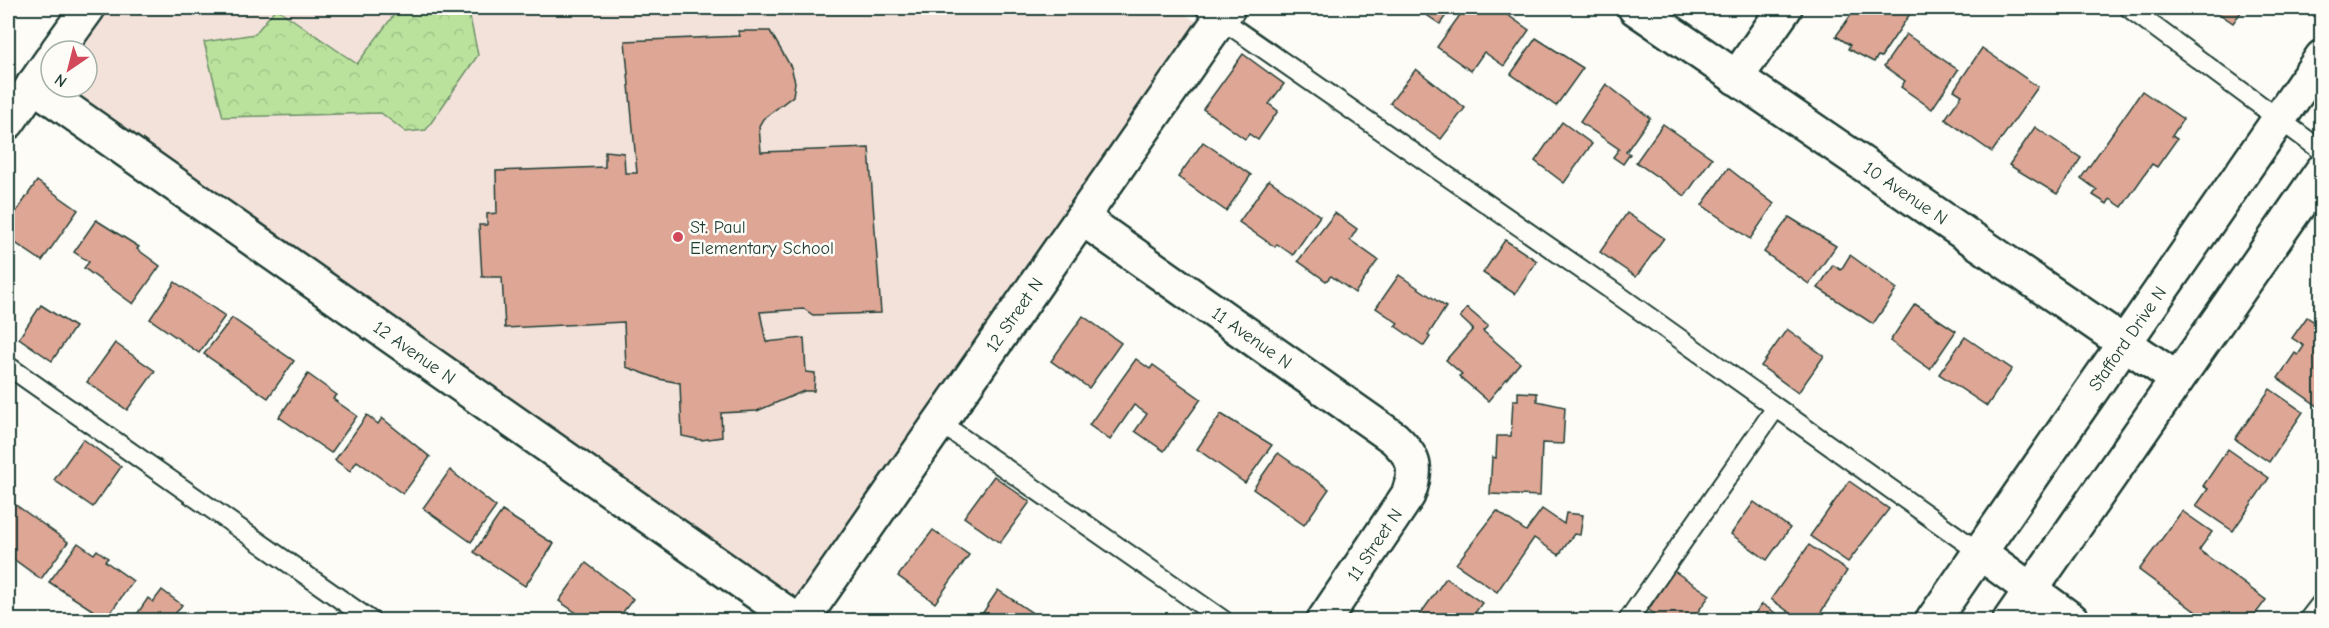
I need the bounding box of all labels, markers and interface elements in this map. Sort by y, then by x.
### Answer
north arrow [39,39,99,99]
text: N [52,70,70,91]
street label: 10 Avenue N [1860,157,1952,229]
place label: St. Paul Elementary School [690,217,834,259]
marker: St. Paul Elementary School [671,230,685,244]
street label: 12 Street N [981,274,1048,356]
street label: Stafford Drive N [2084,282,2171,395]
street label: 11 Avenue N [1208,302,1296,373]
street label: 12 Avenue N [369,317,460,388]
street label: 11 Street N [1343,505,1407,585]

